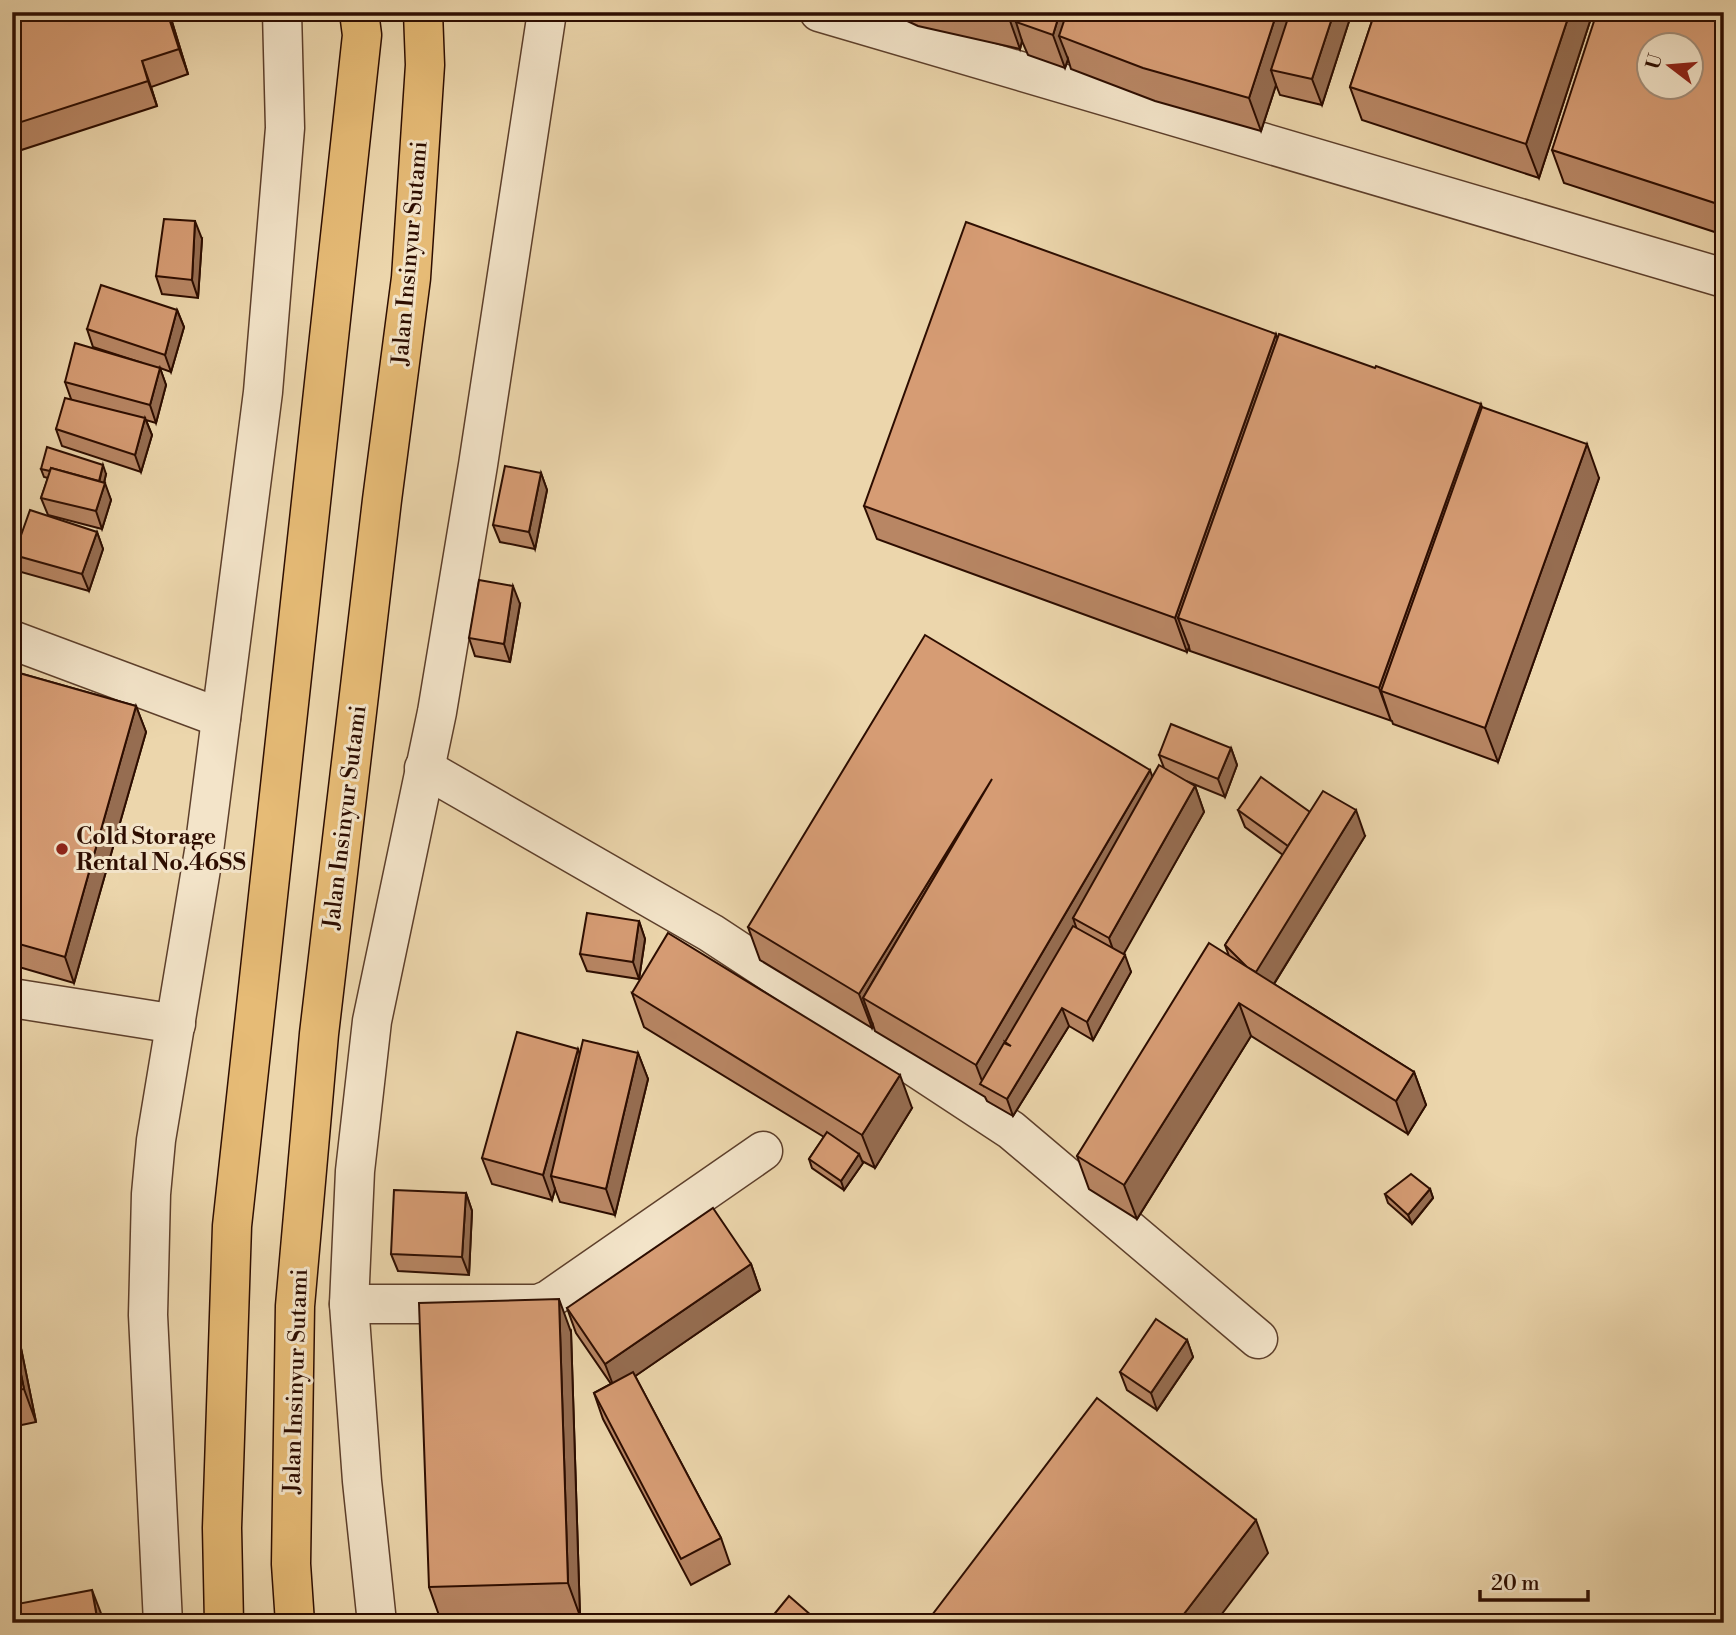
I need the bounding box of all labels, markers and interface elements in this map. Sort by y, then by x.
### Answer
north arrow [1634,32,1704,102]
text: U [1641,51,1668,72]
street label: Jalan Insinyur Sutami [386,140,434,367]
street label: Jalan Insinyur Sutami [317,704,373,932]
place label: Cold Storage Rental No.46SS [76,823,246,877]
marker: Cold Storage Rental No.46SS [54,841,70,857]
street label: Jalan Insinyur Sutami [278,1268,314,1495]
scale bar [1480,1558,1589,1602]
text: 20 m [1491,1571,1540,1597]

